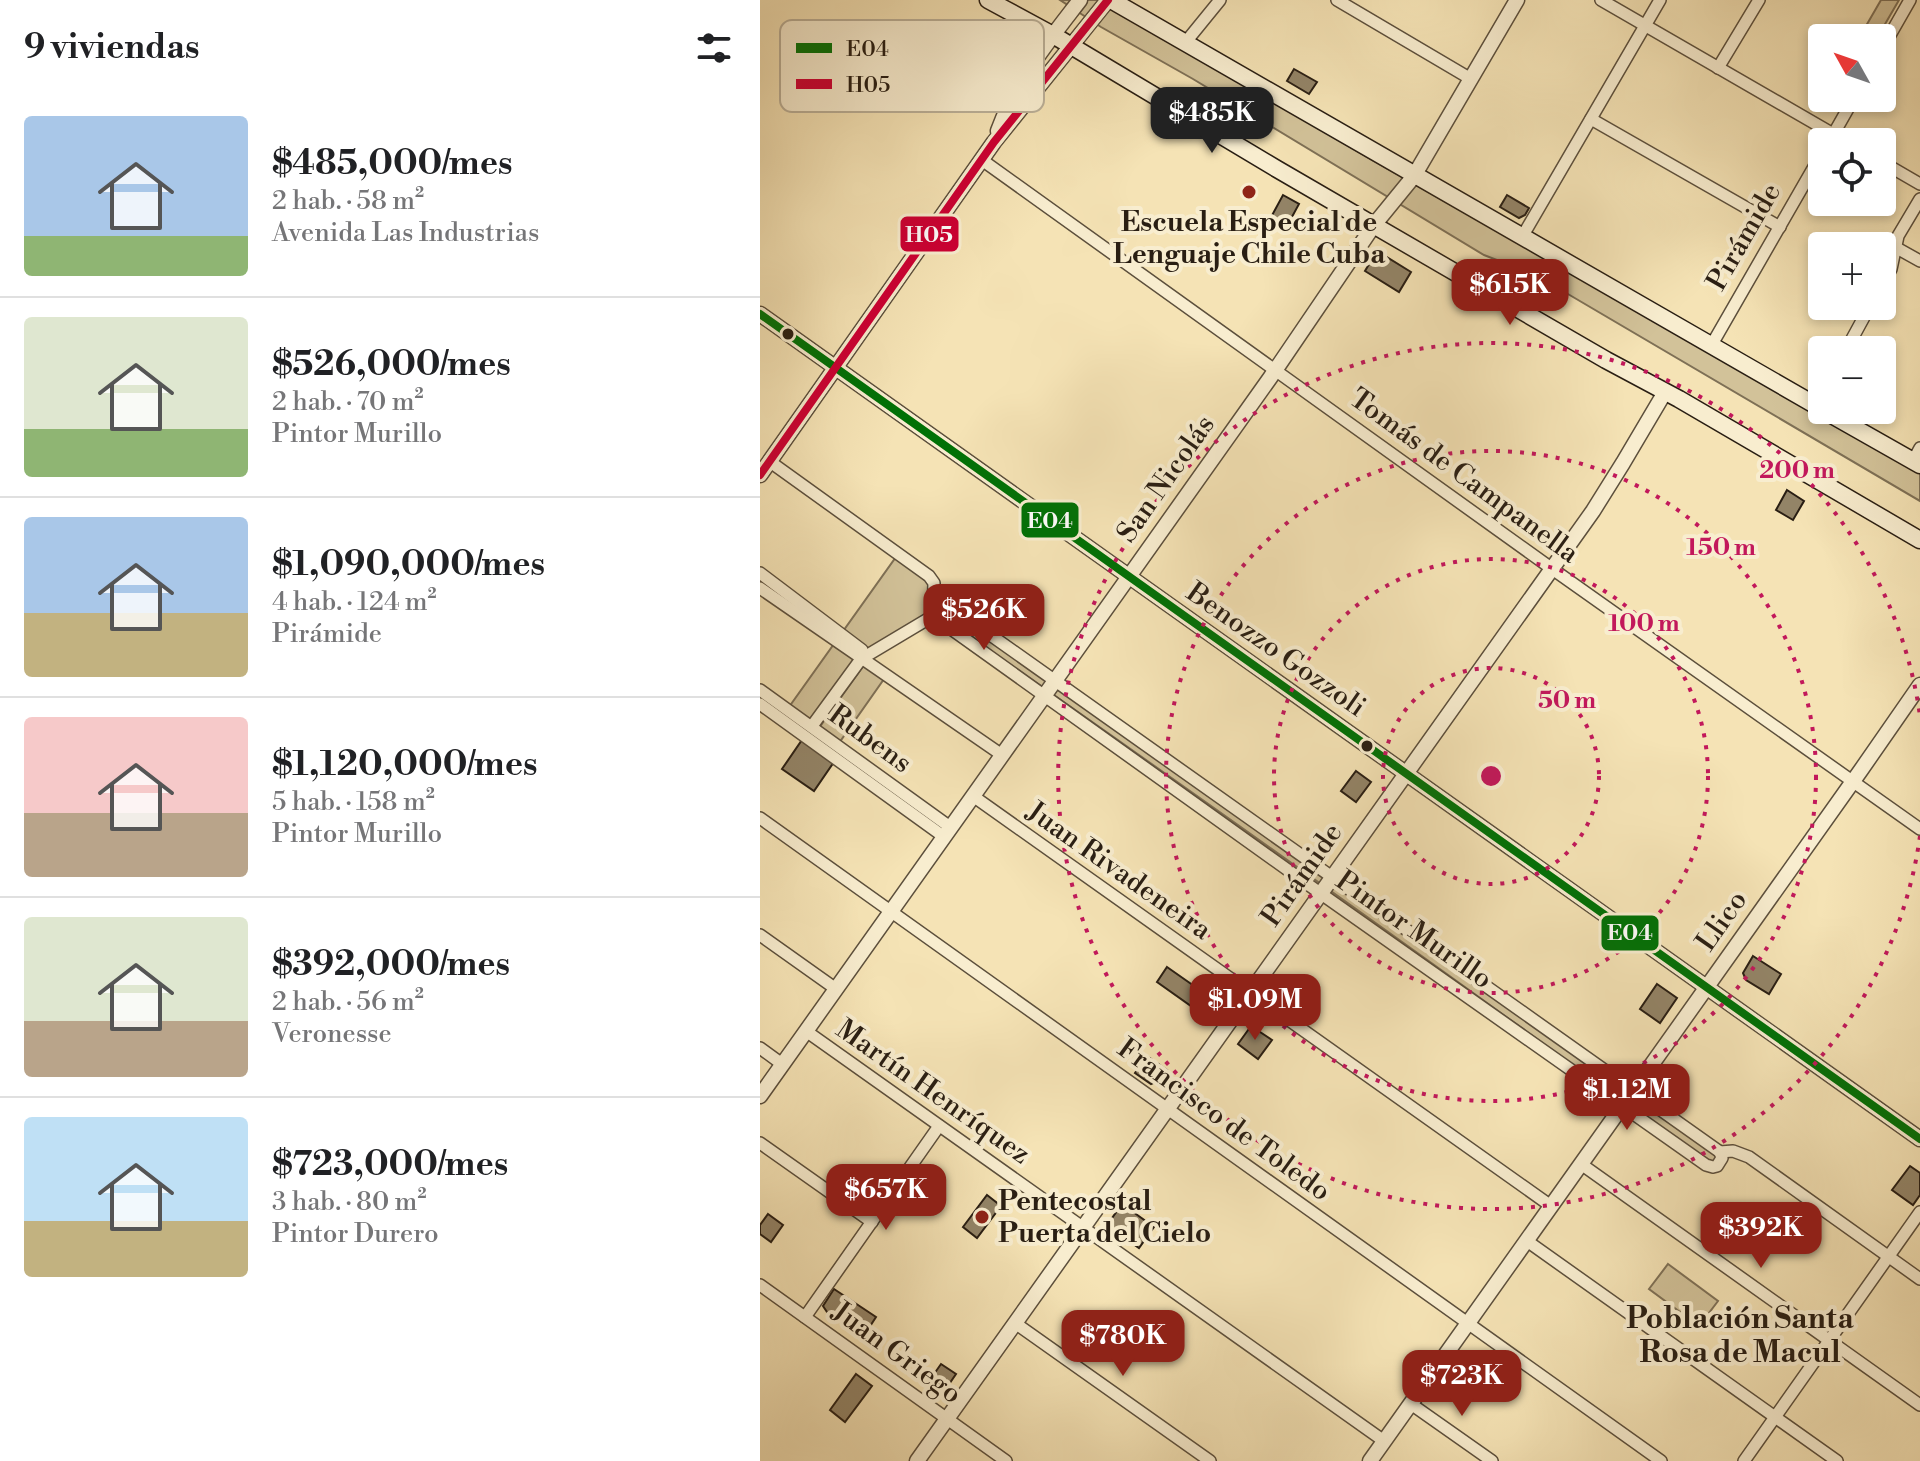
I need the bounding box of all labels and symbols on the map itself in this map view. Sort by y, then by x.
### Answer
legend [780,20,1044,112]
north arrow [1808,24,1896,112]
text: E04 [846,36,889,63]
text: H05 [846,72,890,99]
pin: $485K [1156,87,1268,155]
street label: Pirámide [1699,177,1789,297]
marker: Escuela Especial de Lenguaje Chile Cuba [1240,183,1258,201]
place label: Escuela Especial de Lenguaje Chile Cuba [1113,205,1386,272]
line badge: H05 [899,215,960,253]
text: H05 [905,222,953,249]
pin: $615K [1454,259,1566,327]
unlabelled marker [780,326,796,342]
street label: Tomás de Campanella [1342,381,1586,572]
street label: San Nicolás [1109,409,1223,549]
text: 200 m [1759,456,1835,486]
line badge: E04 [1020,501,1080,539]
text: E04 [1027,508,1073,535]
text: 150 m [1686,533,1756,563]
street label: Benozzo Gozzoli [1179,575,1373,725]
pin: $526K [928,584,1040,652]
text: 100 m [1608,609,1680,639]
text: 50 m [1538,686,1596,716]
street label: Rubens [822,697,918,781]
unlabelled marker [1359,738,1375,754]
centre of rings [1477,762,1505,790]
street label: Juan Rivadeneira [1019,794,1219,948]
street label: Pirámide [1254,816,1350,934]
street label: Pintor Murillo [1329,863,1499,997]
street label: Llico [1689,884,1755,958]
line badge: E04 [1600,914,1660,952]
text: E04 [1607,920,1653,947]
pin: $1.09M [1190,974,1320,1042]
street label: Martín Henríquez [829,1012,1037,1172]
street label: Francisco de Toledo [1111,1031,1337,1209]
pin: $1.12M [1562,1064,1692,1132]
pin: $657K [830,1164,942,1232]
place label: Pentecostal Puerta del Cielo [998,1184,1211,1251]
pin: $392K [1705,1202,1817,1270]
marker: Pentecostal Puerta del Cielo [973,1208,991,1226]
street label: Juan Griego [825,1294,969,1412]
district label: Población Santa Rosa de Macul [1626,1300,1854,1372]
pin: $780K [1067,1310,1179,1378]
pin: $723K [1406,1350,1518,1418]

